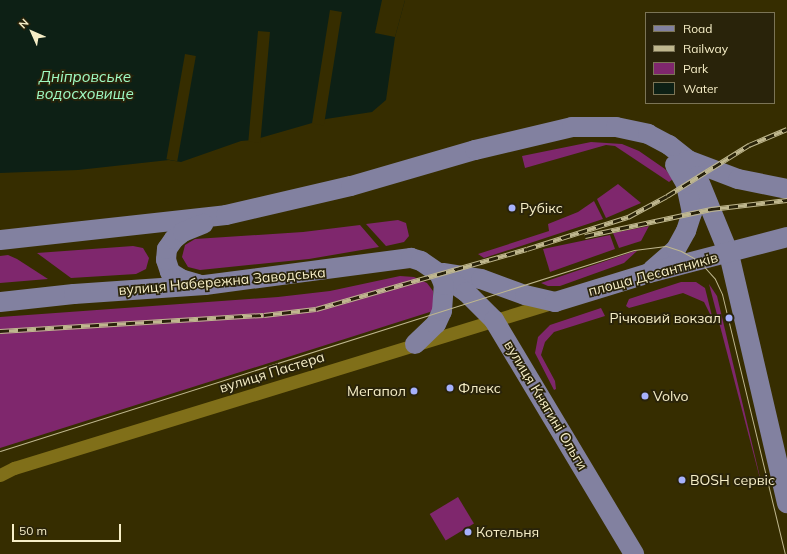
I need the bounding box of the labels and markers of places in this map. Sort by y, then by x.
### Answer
place label: Рубікс [520,200,563,216]
marker: Рубікс [507,203,517,213]
place label: Річковий вокзал [609,310,721,326]
marker: Річковий вокзал [724,313,734,323]
place label: Флекс [458,380,501,396]
place label: Мегапол [347,383,406,399]
marker: Флекс [445,383,455,393]
marker: Мегапол [409,386,419,396]
place label: Volvo [653,388,689,404]
marker: Volvo [640,391,650,401]
place label: BOSH сервіс [690,472,775,488]
marker: BOSH сервіс [677,475,687,485]
place label: Котельня [476,524,539,540]
marker: Котельня [463,527,473,537]

